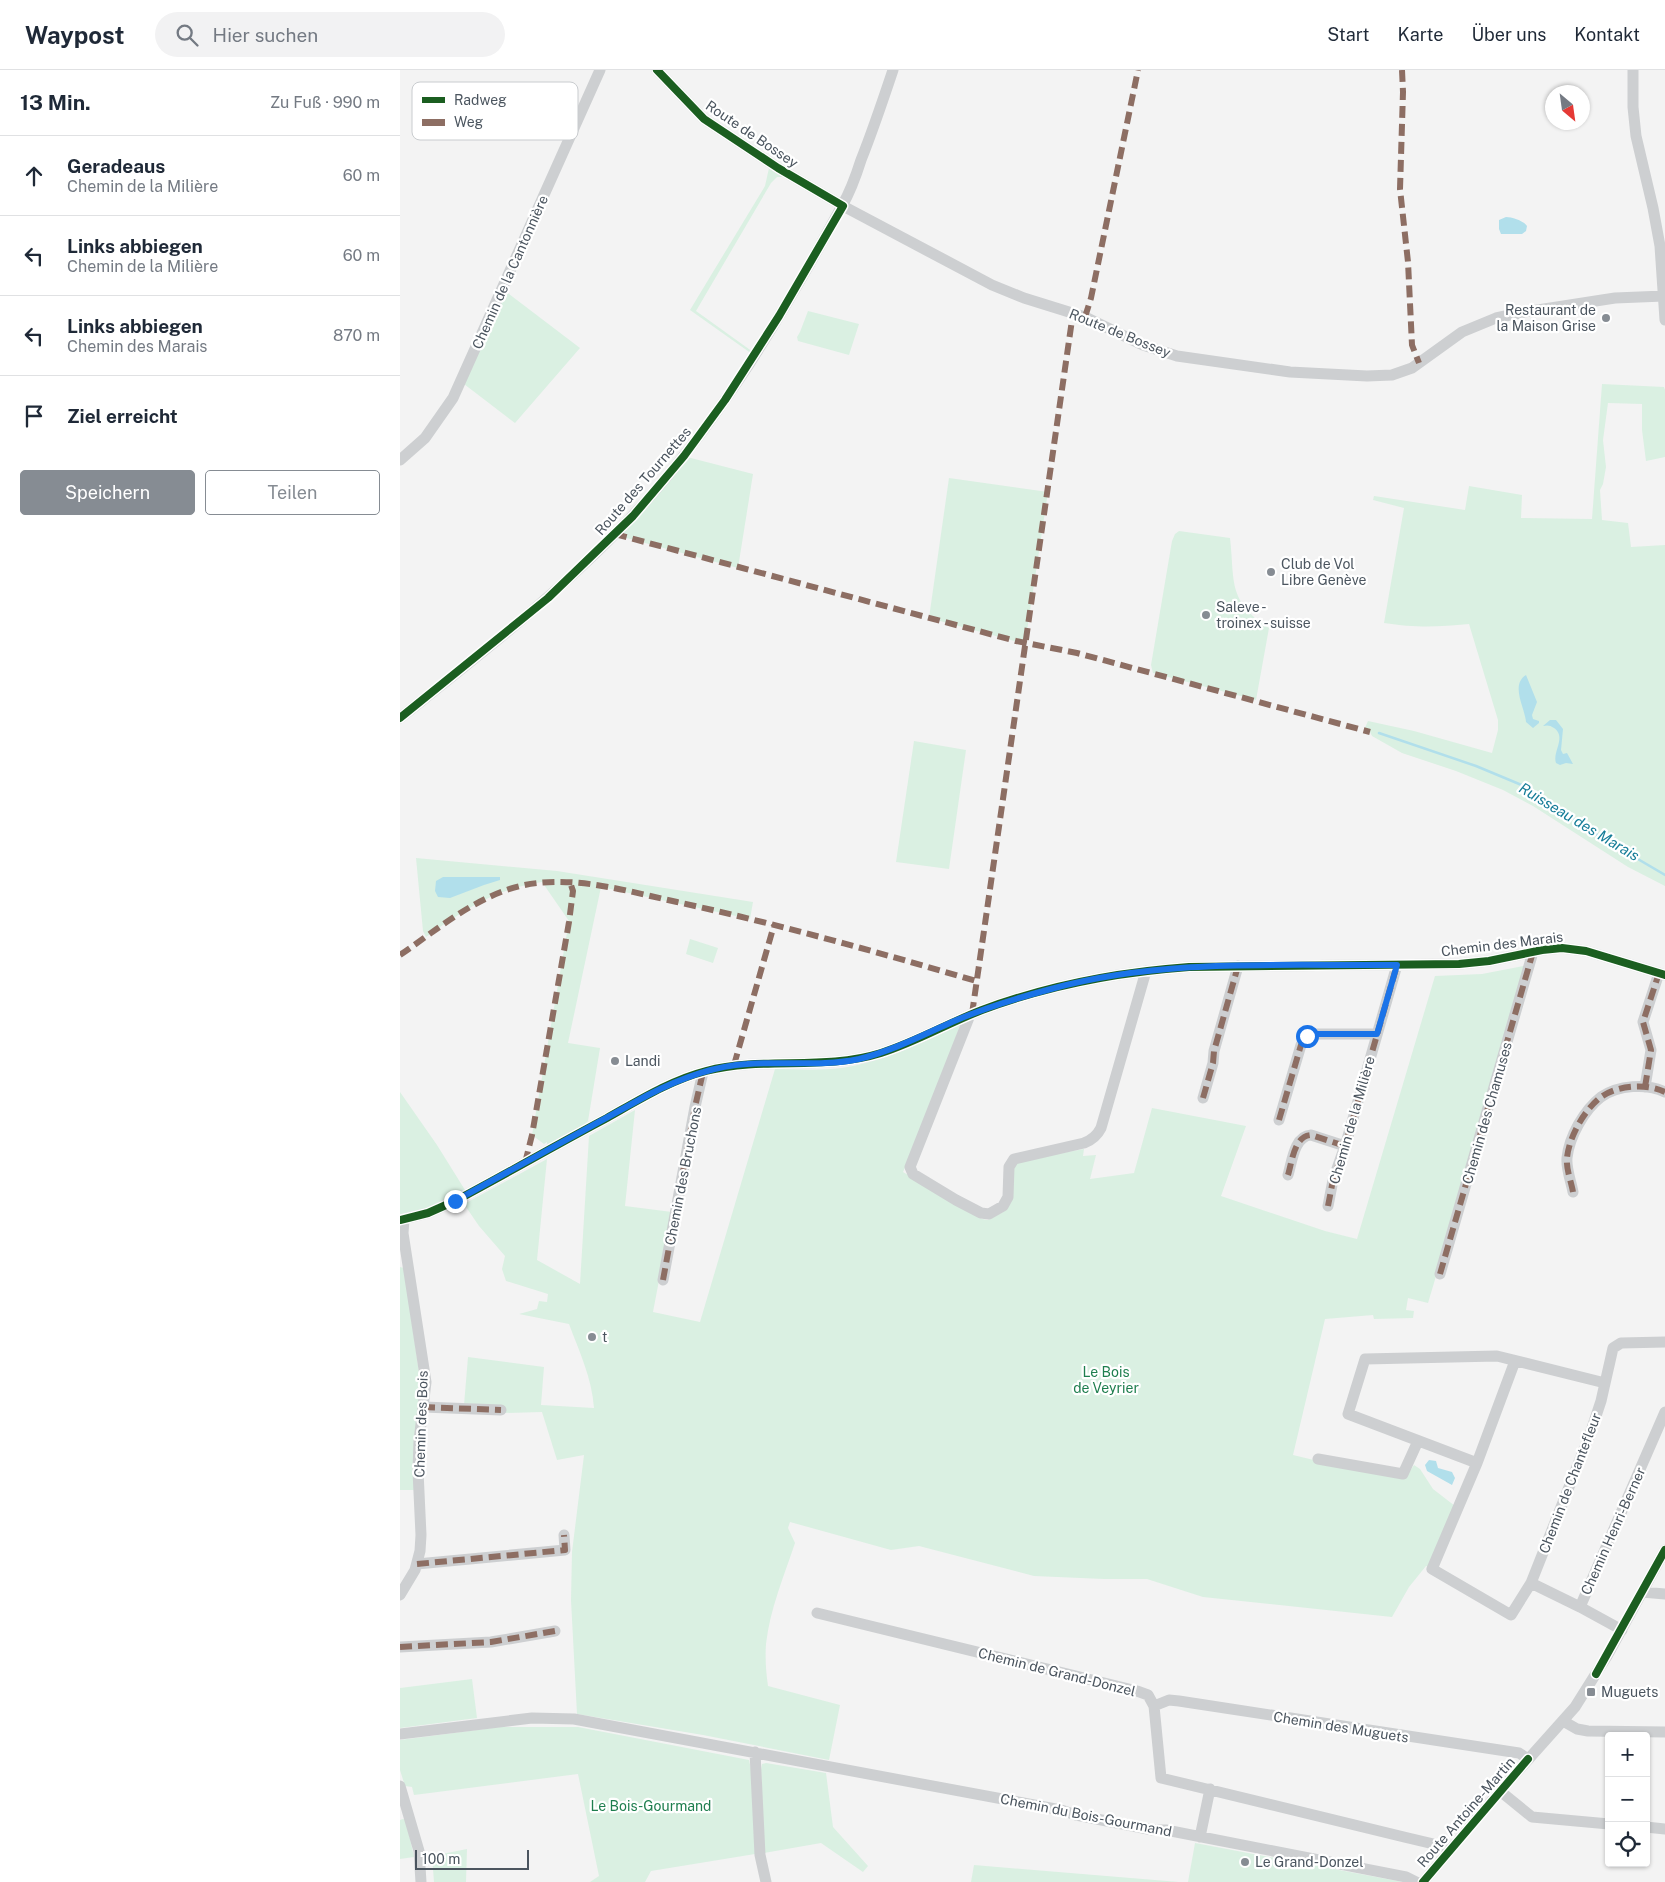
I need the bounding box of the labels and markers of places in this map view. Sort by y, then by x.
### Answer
place label: Restaurant de la Maison Grise [1496,302,1596,334]
marker: Restaurant de la Maison Grise [1600,312,1612,324]
place label: Club de Vol Libre Genève [1281,556,1367,588]
marker: Club de Vol Libre Genève [1265,566,1277,578]
place label: Saleve - troinex - suisse [1216,599,1311,631]
marker: Saleve - troinex - suisse [1200,609,1212,621]
place label: Landi [625,1053,661,1069]
marker: Landi [609,1055,621,1067]
place label: t [602,1329,607,1345]
marker: t [586,1331,598,1343]
place label: Muguets [1601,1684,1658,1700]
marker: Muguets [1585,1686,1597,1698]
place label: Le Grand-Donzel [1255,1854,1364,1870]
marker: Le Grand-Donzel [1239,1856,1251,1868]

